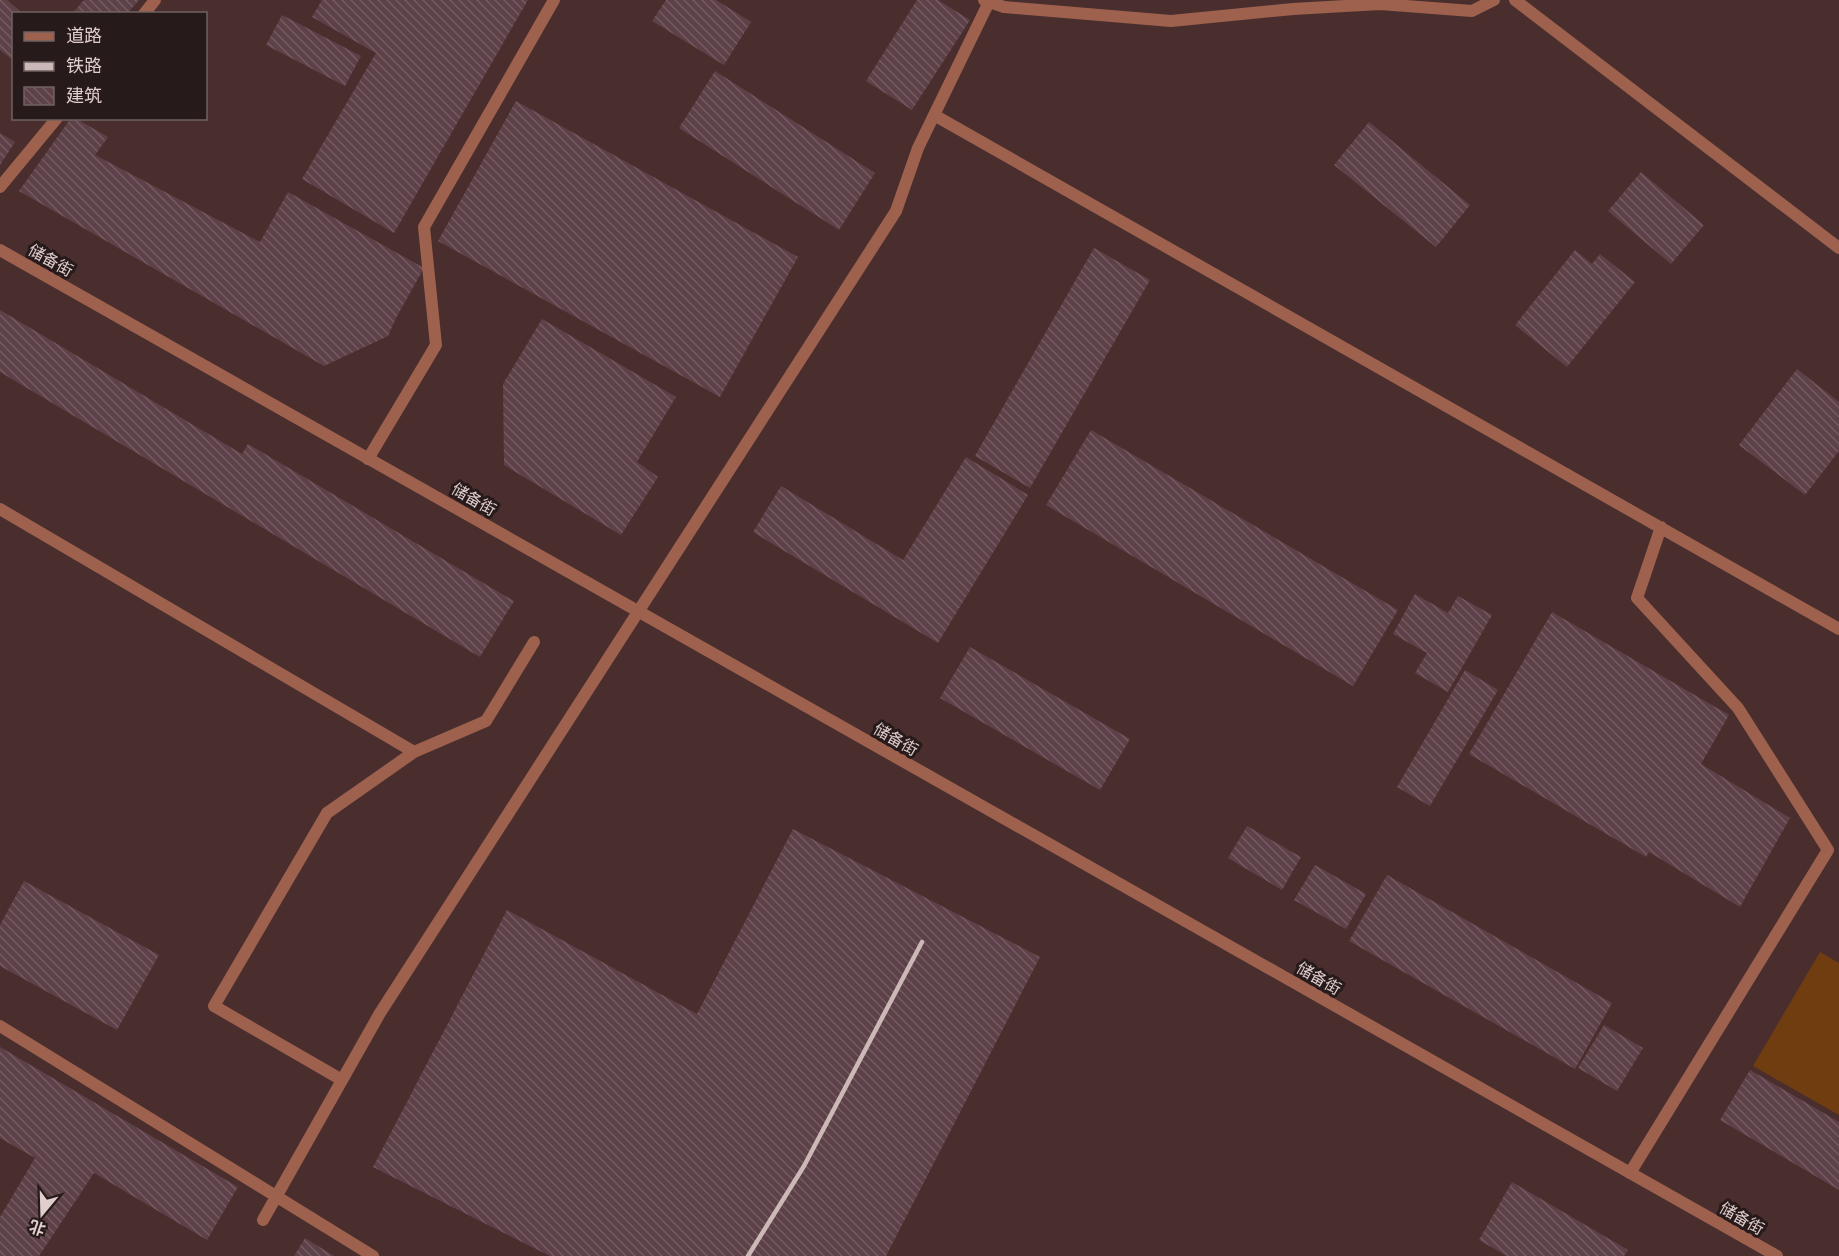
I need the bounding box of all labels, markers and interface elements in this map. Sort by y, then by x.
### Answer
legend [12,12,207,120]
text: 道路 [66,23,102,48]
text: 铁路 [66,53,102,78]
text: 建筑 [66,83,102,108]
street label: 储备街 [25,239,77,281]
street label: 储备街 [448,477,500,521]
street label: 储备街 [870,717,922,761]
street label: 储备街 [1293,956,1345,1000]
north arrow [12,1184,72,1244]
street label: 储备街 [1716,1196,1768,1240]
text: 北 [26,1215,48,1241]

